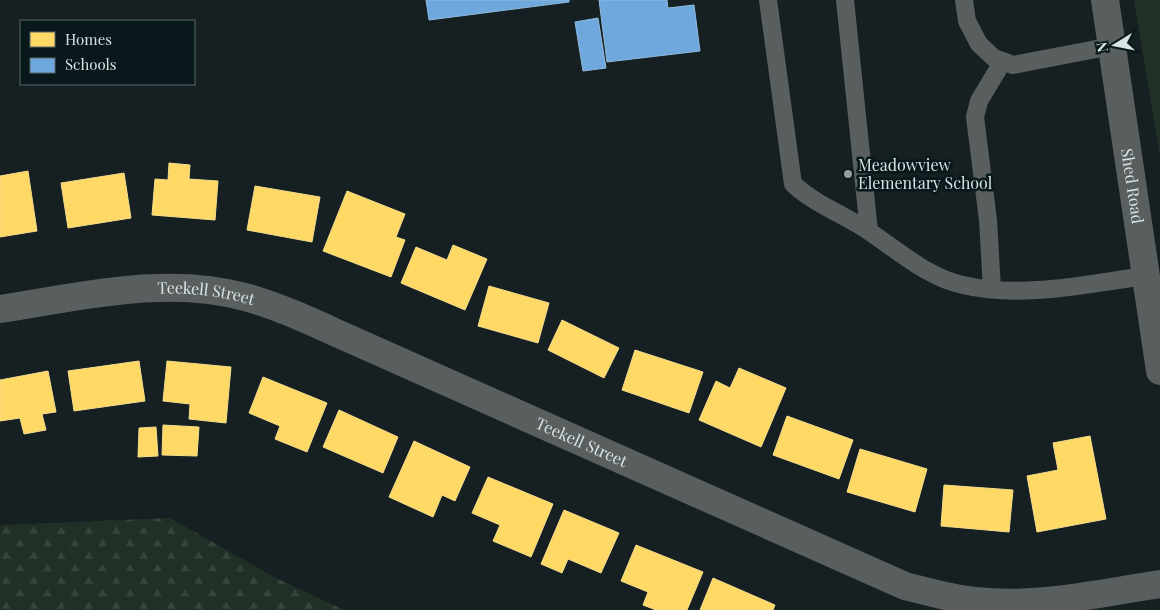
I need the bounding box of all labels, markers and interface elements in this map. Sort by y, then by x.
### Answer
legend [20,20,195,85]
north arrow [1090,20,1140,70]
text: Homes [65,29,112,49]
text: N [1091,41,1112,54]
text: Schools [65,54,117,74]
street label: Shed Road [1117,147,1149,225]
place label: Meadowview Elementary School [858,154,993,193]
marker: Meadowview Elementary School [842,168,854,180]
street label: Teekell Street [157,277,258,309]
street label: Teekell Street [533,412,631,471]

